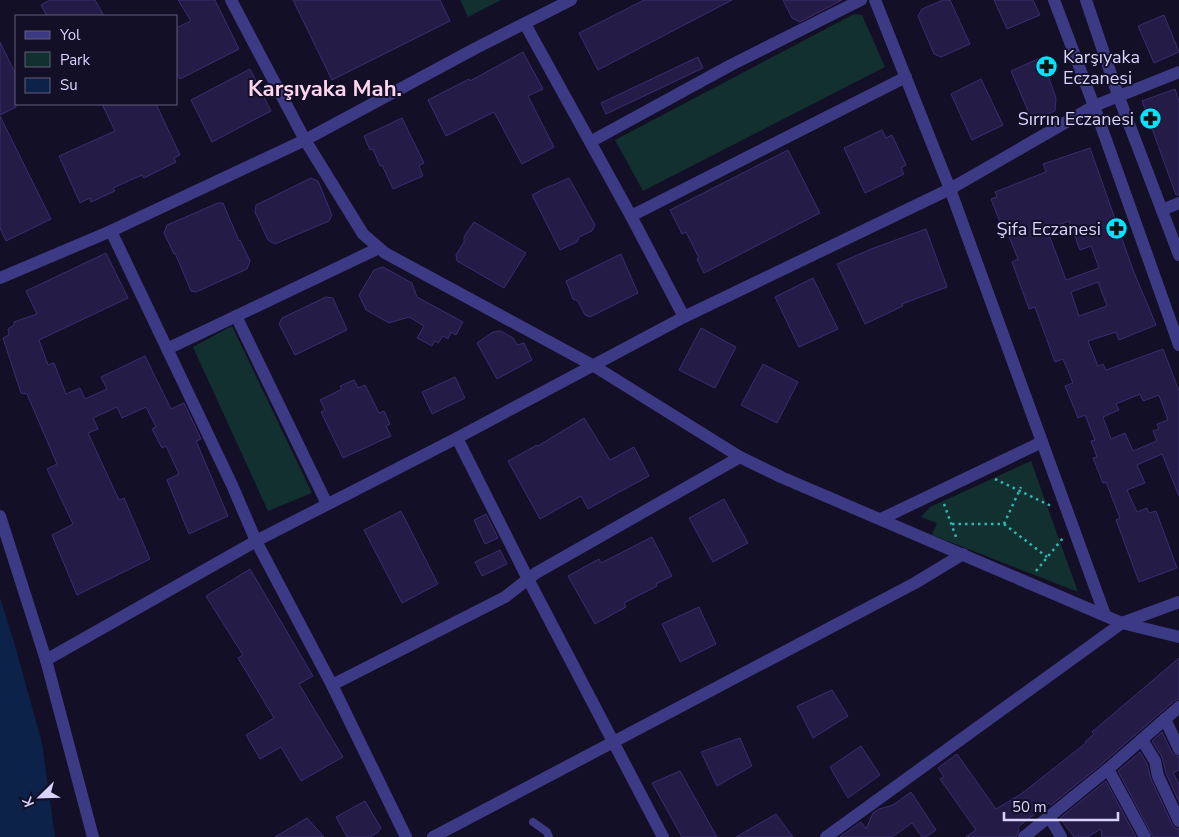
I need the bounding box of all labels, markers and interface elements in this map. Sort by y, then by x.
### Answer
legend [15,15,178,105]
text: Yol [59,25,81,45]
place label: Karşıyaka Eczanesi [1063,45,1140,90]
text: Park [60,50,90,70]
pharmacy icon: Karşıyaka Eczanesi [1035,55,1059,79]
district label: Karşıyaka Mah. [248,74,402,104]
text: Su [60,75,78,95]
place label: Sırrın Eczanesi [1018,107,1134,131]
pharmacy icon: Sırrın Eczanesi [1138,107,1162,131]
place label: Şifa Eczanesi [997,217,1101,241]
pharmacy icon: Şifa Eczanesi [1105,217,1129,241]
north arrow [15,772,65,822]
scale bar [1004,790,1118,822]
text: K [18,793,39,810]
text: 50 m [1012,797,1047,817]

